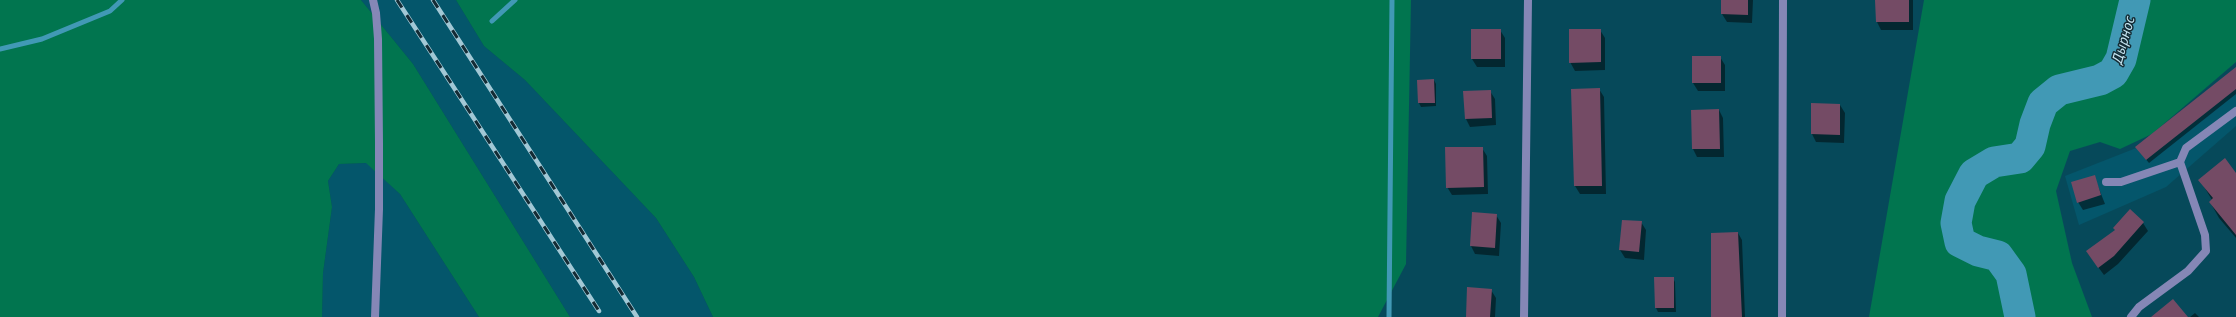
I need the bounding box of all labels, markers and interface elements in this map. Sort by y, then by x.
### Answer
water label: Дырнос [2109,14,2139,66]

